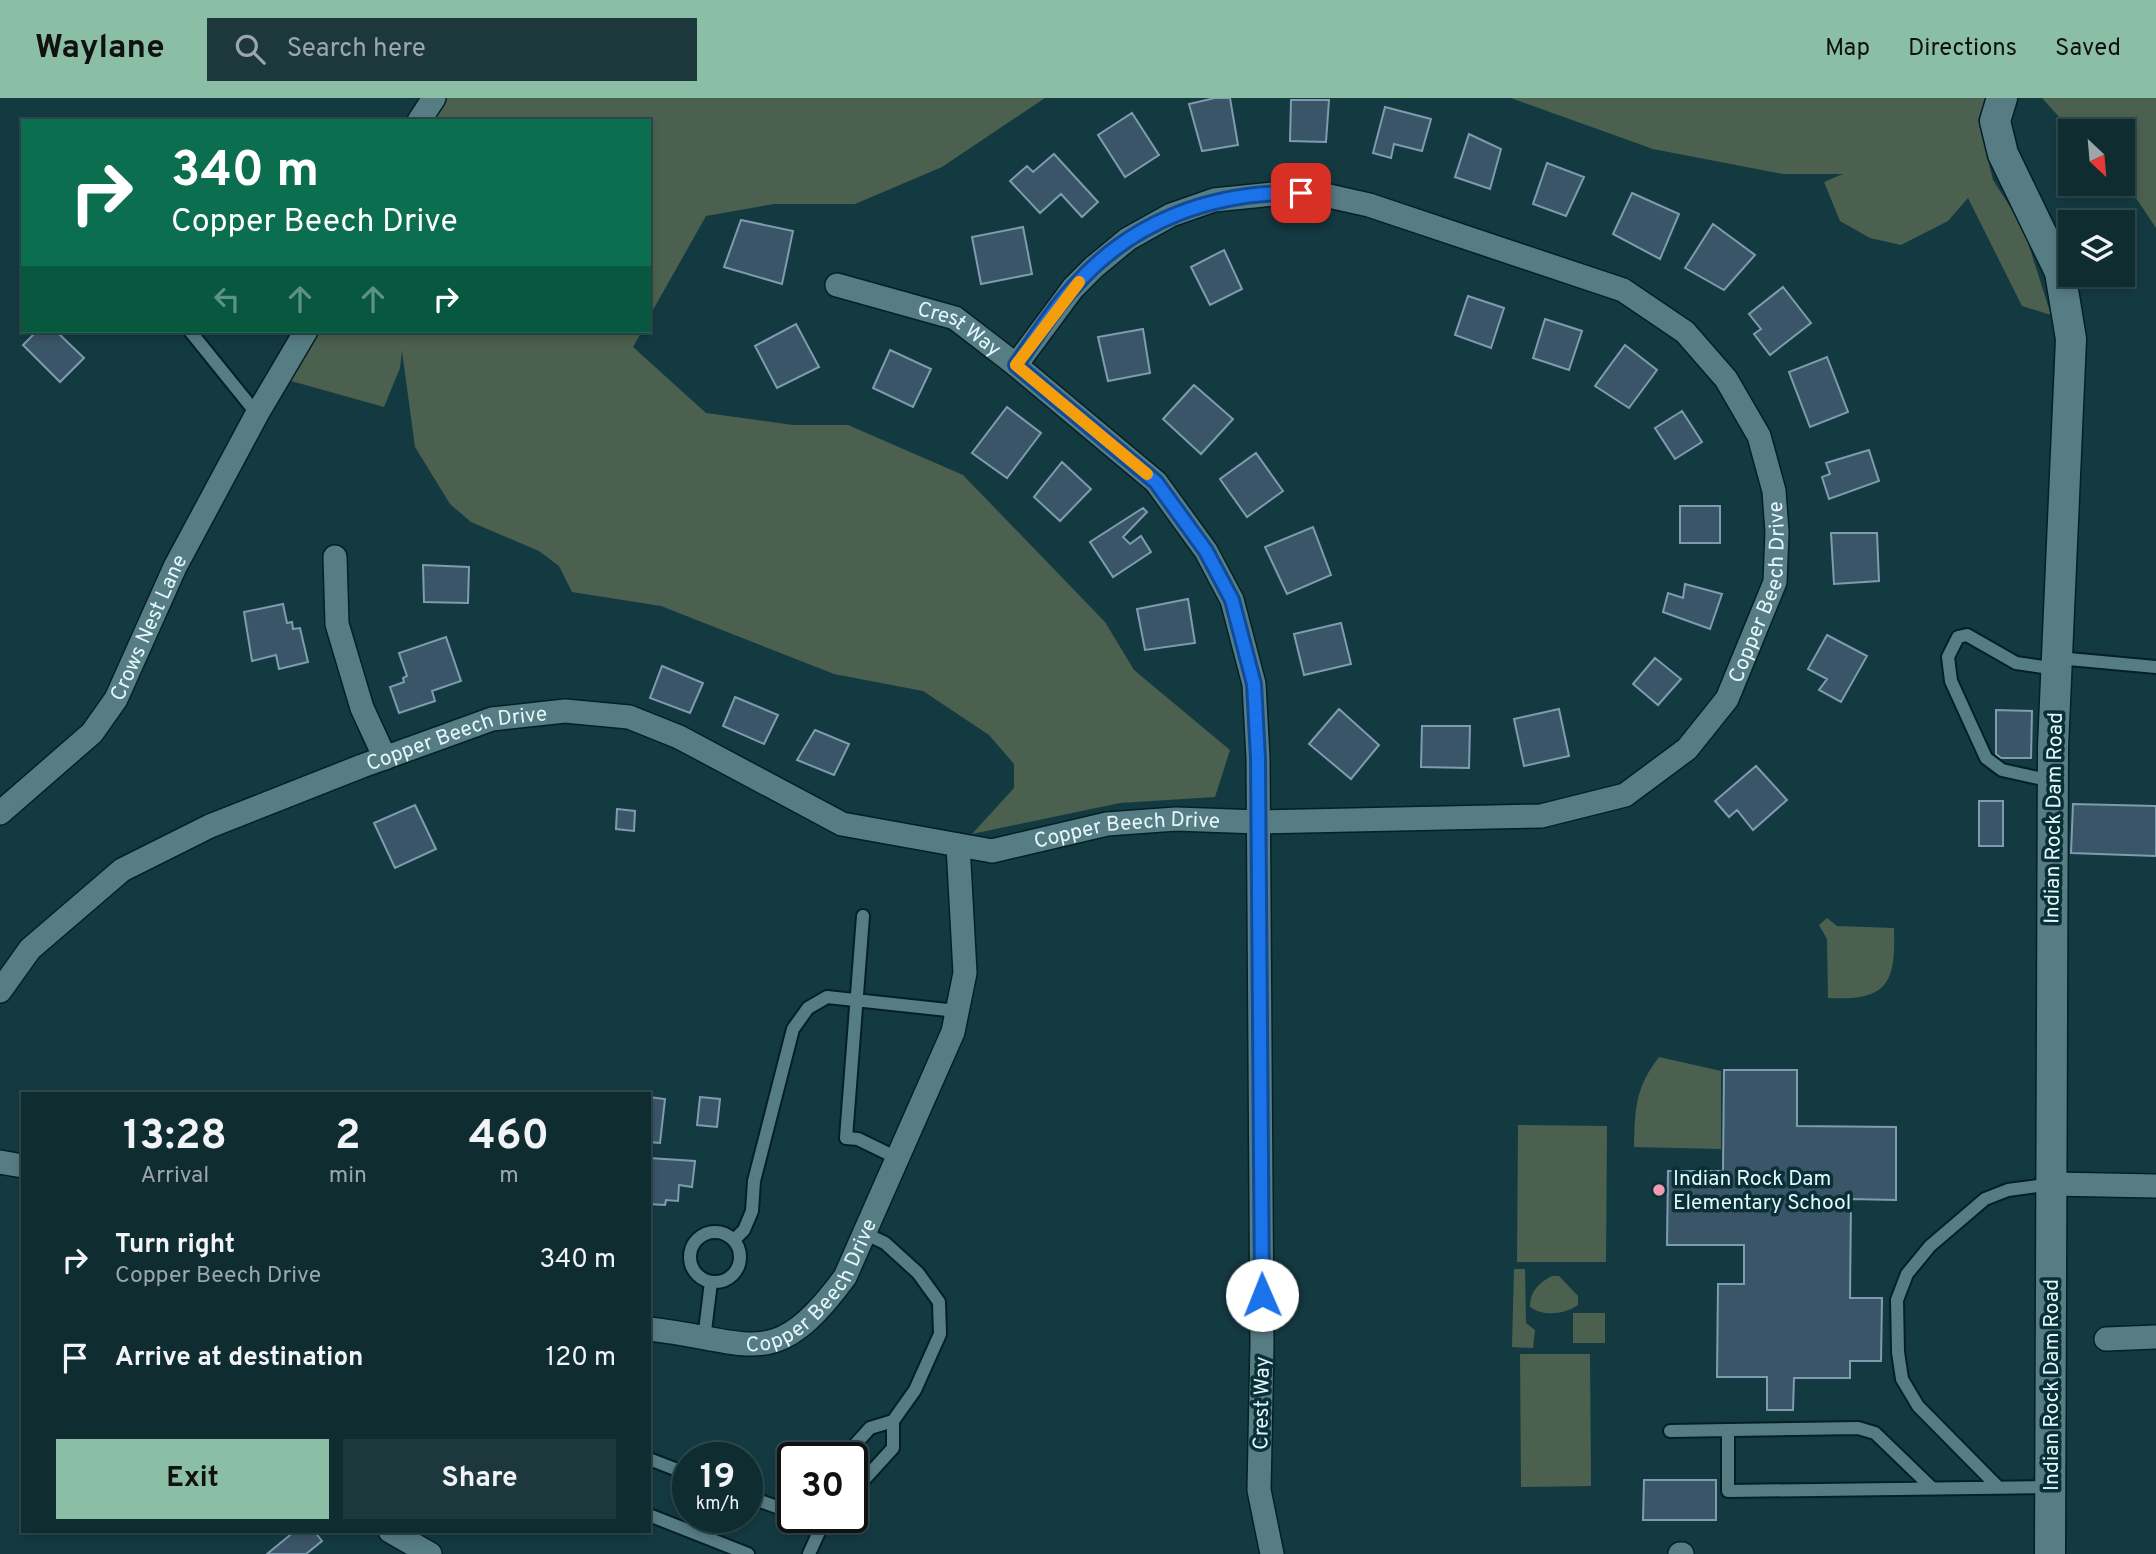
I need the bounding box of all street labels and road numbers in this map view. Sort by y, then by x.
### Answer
street label: Crest Way [914,296,1006,364]
street label: Copper Beech Drive [1723,500,1792,687]
street label: Crows Nest Lane [105,550,194,705]
street label: Copper Beech Drive [363,701,549,778]
street label: Indian Rock Dam Road [2039,712,2070,924]
street label: Copper Beech Drive [1031,807,1221,856]
street label: Copper Beech Drive [746,1215,884,1359]
street label: Indian Rock Dam Road [2039,1279,2066,1491]
street label: Crest Way [1248,1356,1277,1450]

